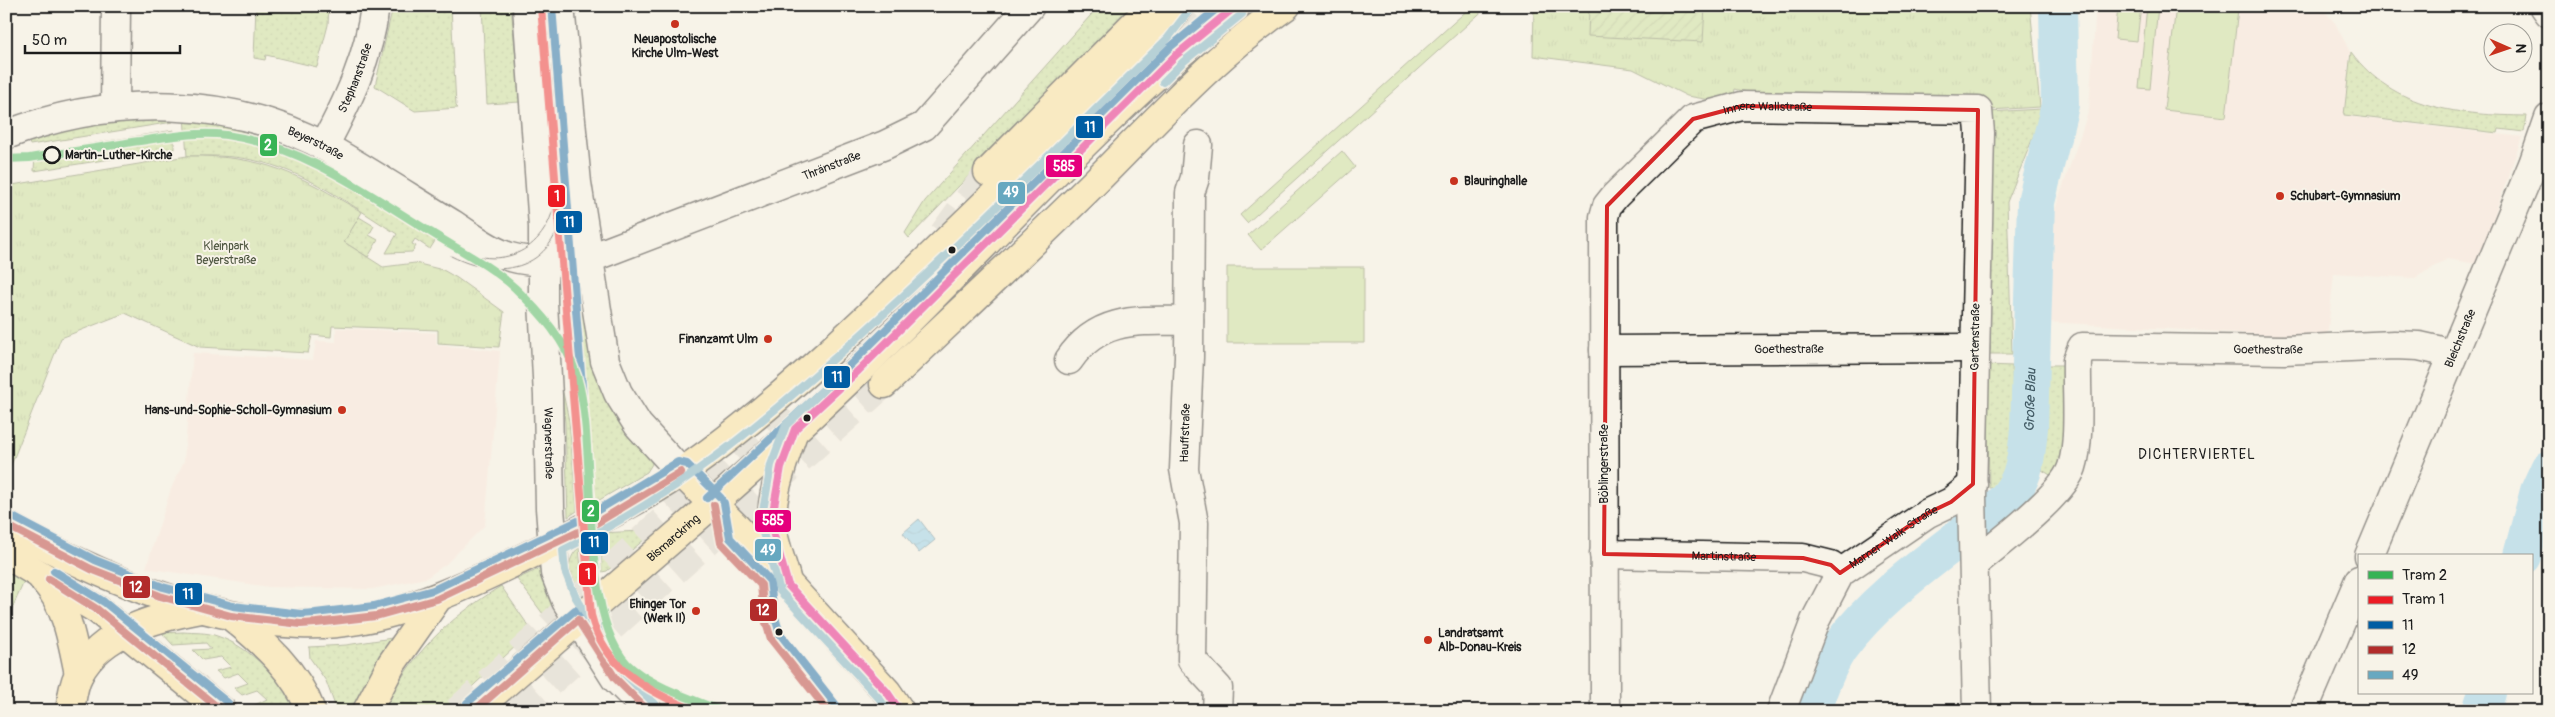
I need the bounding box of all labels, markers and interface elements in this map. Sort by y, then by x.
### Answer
marker: Neuapostolische Kirche Ulm-West [669,18,681,30]
scale bar [25,22,180,54]
north arrow [2482,22,2532,72]
text: 50 m [32,31,67,50]
place label: Neuapostolische Kirche Ulm-West [632,32,720,61]
street label: Stephanstraße [335,42,376,115]
text: N [2512,43,2529,53]
street label: Innere Wallstraße [1722,99,1812,119]
line badge: 11 [1075,115,1104,139]
text: 11 [1085,119,1095,136]
street label: Beyerstraße [285,123,346,164]
line badge: 2 [259,133,278,157]
text: 2 [264,137,272,154]
marker: Martin-Luther-Kirche [43,146,61,164]
place label: Martin-Luther-Kirche [65,148,173,163]
street label: Thränstraße [800,148,863,184]
line badge: 585 [1045,154,1083,178]
text: 585 [1053,158,1076,175]
place label: Blauringhalle [1464,174,1528,189]
marker: Blauringhalle [1448,175,1460,187]
line badge: 49 [997,181,1026,205]
line badge: 1 [547,184,566,208]
text: 49 [1003,184,1019,201]
text: 1 [554,188,560,205]
place label: Schubart-Gymnasium [2290,189,2401,204]
marker: Schubart-Gymnasium [2274,190,2286,202]
line badge: 11 [555,210,583,234]
text: 11 [564,214,574,231]
park label: Kleinpark Beyerstraße [196,239,256,268]
unlabelled marker [947,245,957,255]
street label: Gartenstraße [1967,303,1984,371]
street label: Bleichstraße [2442,307,2479,370]
place label: Finanzamt Ulm [679,332,758,347]
marker: Finanzamt Ulm [762,333,774,345]
street label: Goethestraße [1754,342,1824,357]
street label: Goethestraße [2233,342,2303,358]
line badge: 11 [823,365,851,389]
water label: Große Blau [2021,367,2040,432]
text: 11 [832,369,842,386]
place label: Hans-und-Sophie-Scholl-Gymnasium [144,403,332,418]
street label: Hauffstraße [1177,403,1194,463]
marker: Hans-und-Sophie-Scholl-Gymnasium [336,404,348,416]
street label: Wagnerstraße [540,407,556,479]
unlabelled marker [802,413,812,423]
street label: Böblingerstraße [1597,424,1612,504]
district label: DICHTERVIERTEL [2138,446,2256,463]
line badge: 2 [581,499,600,523]
street label: Marner-Walk-Straße [1847,502,1941,572]
text: 2 [587,503,595,520]
line badge: 585 [754,509,792,533]
street label: Bismarckring [644,511,703,565]
text: 585 [762,512,785,529]
line badge: 11 [580,531,609,555]
text: 11 [589,534,599,551]
line badge: 49 [754,538,782,562]
text: 49 [760,542,776,559]
street label: Martinstraße [1692,549,1756,565]
legend [2358,554,2532,694]
line badge: 1 [578,562,597,586]
text: 1 [585,566,591,583]
text: Tram 2 [2402,566,2447,585]
line badge: 12 [122,575,151,599]
text: 12 [129,579,143,596]
line badge: 11 [174,582,203,606]
text: 11 [183,586,193,603]
text: Tram 1 [2402,590,2445,609]
place label: Ehinger Tor (Werk II) [630,597,687,626]
line badge: 12 [749,598,778,622]
text: 12 [756,602,770,619]
marker: Ehinger Tor (Werk II) [690,605,702,617]
text: 11 [2402,616,2414,635]
place label: Landratsamt Alb-Donau-Kreis [1438,626,1522,655]
unlabelled marker [774,627,784,637]
marker: Landratsamt Alb-Donau-Kreis [1422,634,1434,646]
text: 12 [2402,640,2416,659]
text: 49 [2402,666,2418,685]

